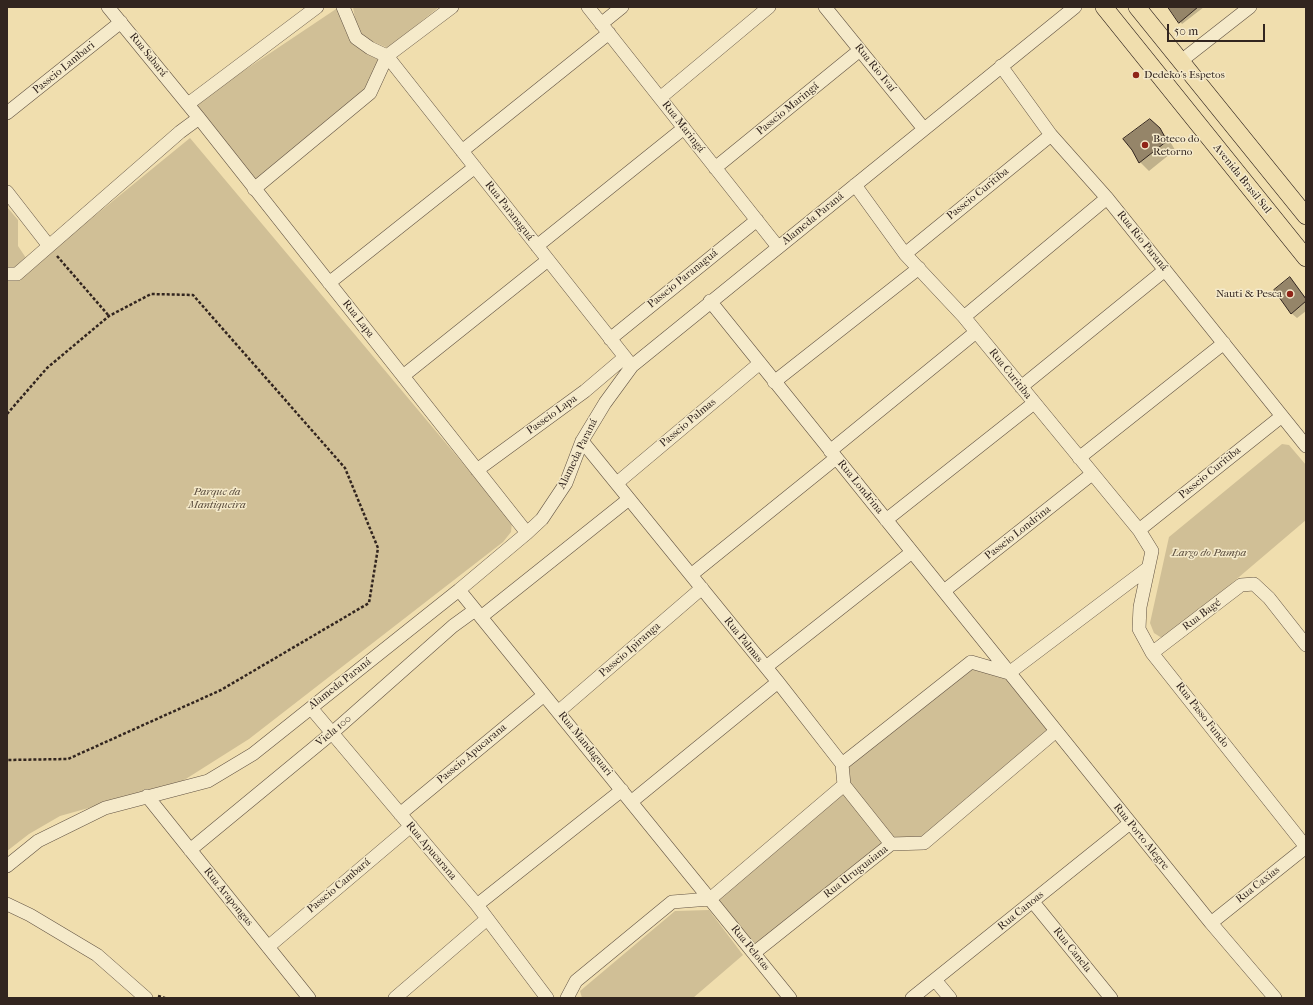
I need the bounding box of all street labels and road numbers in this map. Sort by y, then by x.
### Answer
street label: Rua Sabará [126,30,170,80]
street label: Passeio Lambari [30,39,98,97]
street label: Rua Rio Ivaí [852,41,898,95]
street label: Passeio Maringá [754,80,822,138]
street label: Rua Maringá [659,99,707,155]
street label: Avenida Brasil Sul [1210,142,1274,216]
street label: Passeio Curitiba [944,165,1012,223]
street label: Rua Paranaguá [482,179,536,243]
street label: Alameda Paraná [779,190,847,248]
street label: Rua Rio Paraná [1114,208,1170,274]
street label: Passeio Paranaguá [645,247,721,311]
street label: Rua Lapa [339,297,377,341]
street label: Rua Curitiba [986,346,1034,402]
street label: Passeio Lapa [524,392,580,438]
street label: Passeio Palmas [657,396,719,450]
street label: Alameda Paraná [555,417,601,491]
street label: Passeio Curitiba [1176,444,1244,502]
street label: Rua Londrina [834,457,886,517]
street label: Passeio Londrina [982,503,1054,563]
street label: Rua Bagé [1180,596,1224,634]
street label: Rua Palmas [721,615,765,665]
street label: Passeio Ipiranga [597,620,663,680]
street label: Alameda Paraná [306,655,374,713]
street label: Rua Passo Fundo [1172,680,1232,750]
street label: Rua Mandaguari [555,709,615,779]
street label: Viela 100 [314,712,354,750]
street label: Passeio Apucarana [435,721,509,787]
street label: Rua Porto Alegre [1110,801,1172,873]
street label: Rua Apucarana [403,819,459,883]
street label: Rua Uruguaiana [821,843,891,901]
street label: Passeio Cambará [305,856,373,916]
street label: Rua Caxias [1233,864,1283,906]
street label: Rua Arapongas [200,865,256,929]
street label: Rua Canoas [995,889,1047,933]
street label: Rua Pelotas [728,923,772,973]
street label: Rua Canela [1050,925,1094,975]

